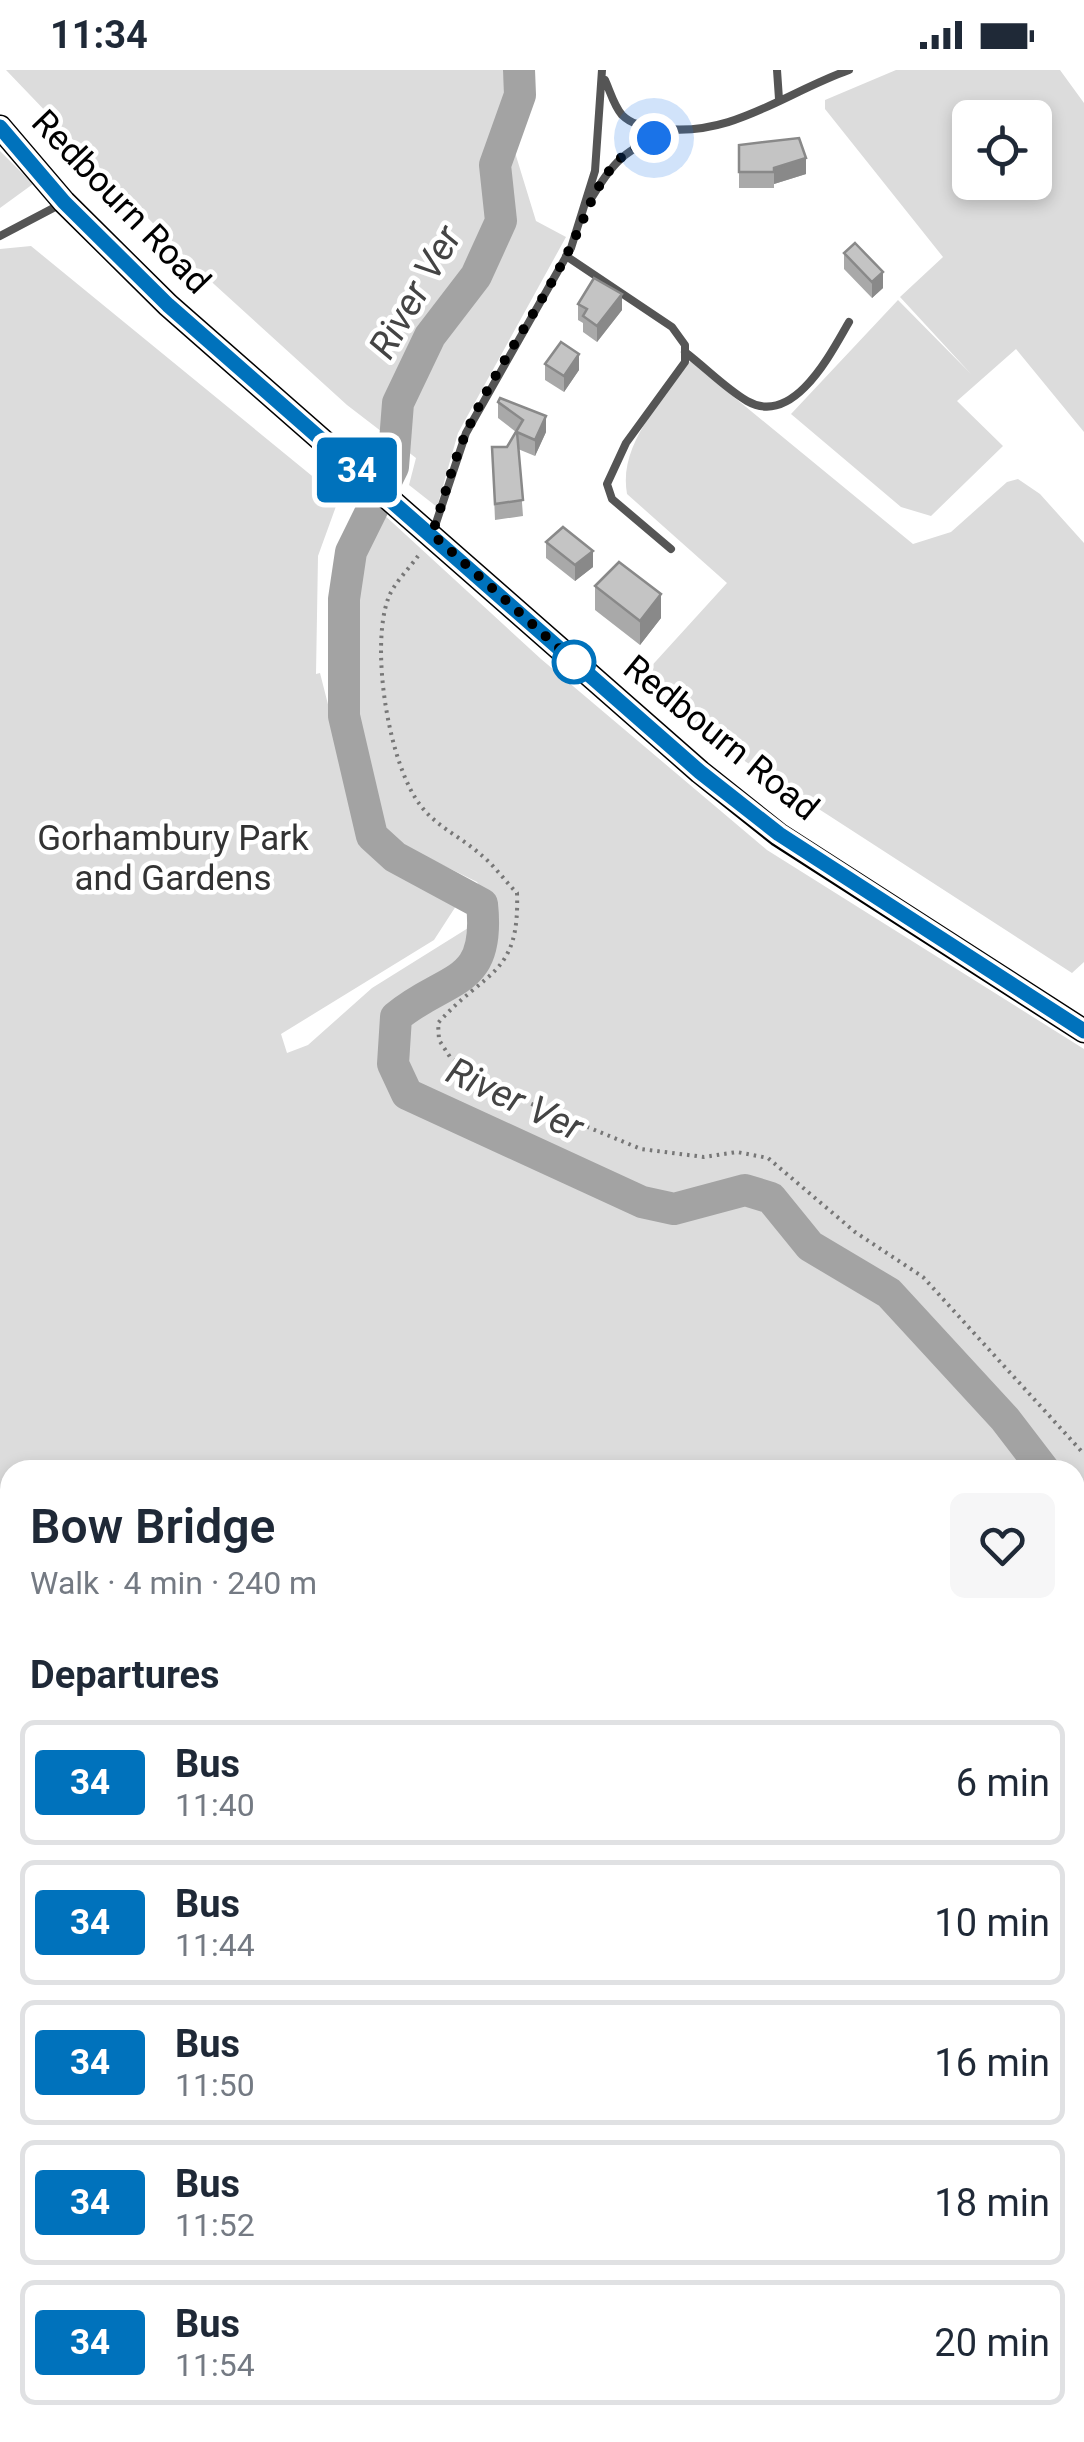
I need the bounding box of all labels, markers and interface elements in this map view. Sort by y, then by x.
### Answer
text: 11:34 [50,13,148,57]
map controls [952,100,1052,200]
button: locate [952,100,1052,200]
street label: Redbourn Road [23,102,219,302]
your location [629,113,679,163]
water label: River Ver [360,217,471,366]
line badge: 34 [312,438,402,502]
text: 34 [337,450,377,491]
unlabelled marker [553,641,595,683]
street label: Redbourn Road [615,647,827,829]
park label: Gorhambury Park and Gardens [37,818,309,899]
water label: River Ver [440,1048,592,1150]
button: heart [950,1493,1055,1598]
text: Bow Bridge [30,1498,275,1555]
text: Walk · 4 min · 240 m [30,1564,317,1602]
text: Departures [30,1653,220,1697]
text: Bus [175,1742,240,1786]
text: 6 min [956,1761,1050,1805]
text: 34 [70,1762,110,1803]
text: 11:40 [175,1786,255,1824]
text: Bus [175,1882,240,1926]
text: 10 min [934,1901,1050,1945]
text: 34 [70,1902,110,1943]
text: 11:44 [175,1926,255,1964]
text: Bus [175,2022,240,2066]
text: 16 min [934,2041,1050,2085]
text: 34 [70,2042,110,2083]
text: 11:50 [175,2066,255,2104]
text: Bus [175,2162,240,2206]
text: 18 min [934,2181,1050,2225]
text: 34 [70,2182,110,2223]
text: 11:52 [175,2206,255,2244]
text: Bus [175,2302,240,2346]
text: 20 min [934,2321,1050,2365]
text: 34 [70,2322,110,2363]
text: 11:54 [175,2346,255,2384]

